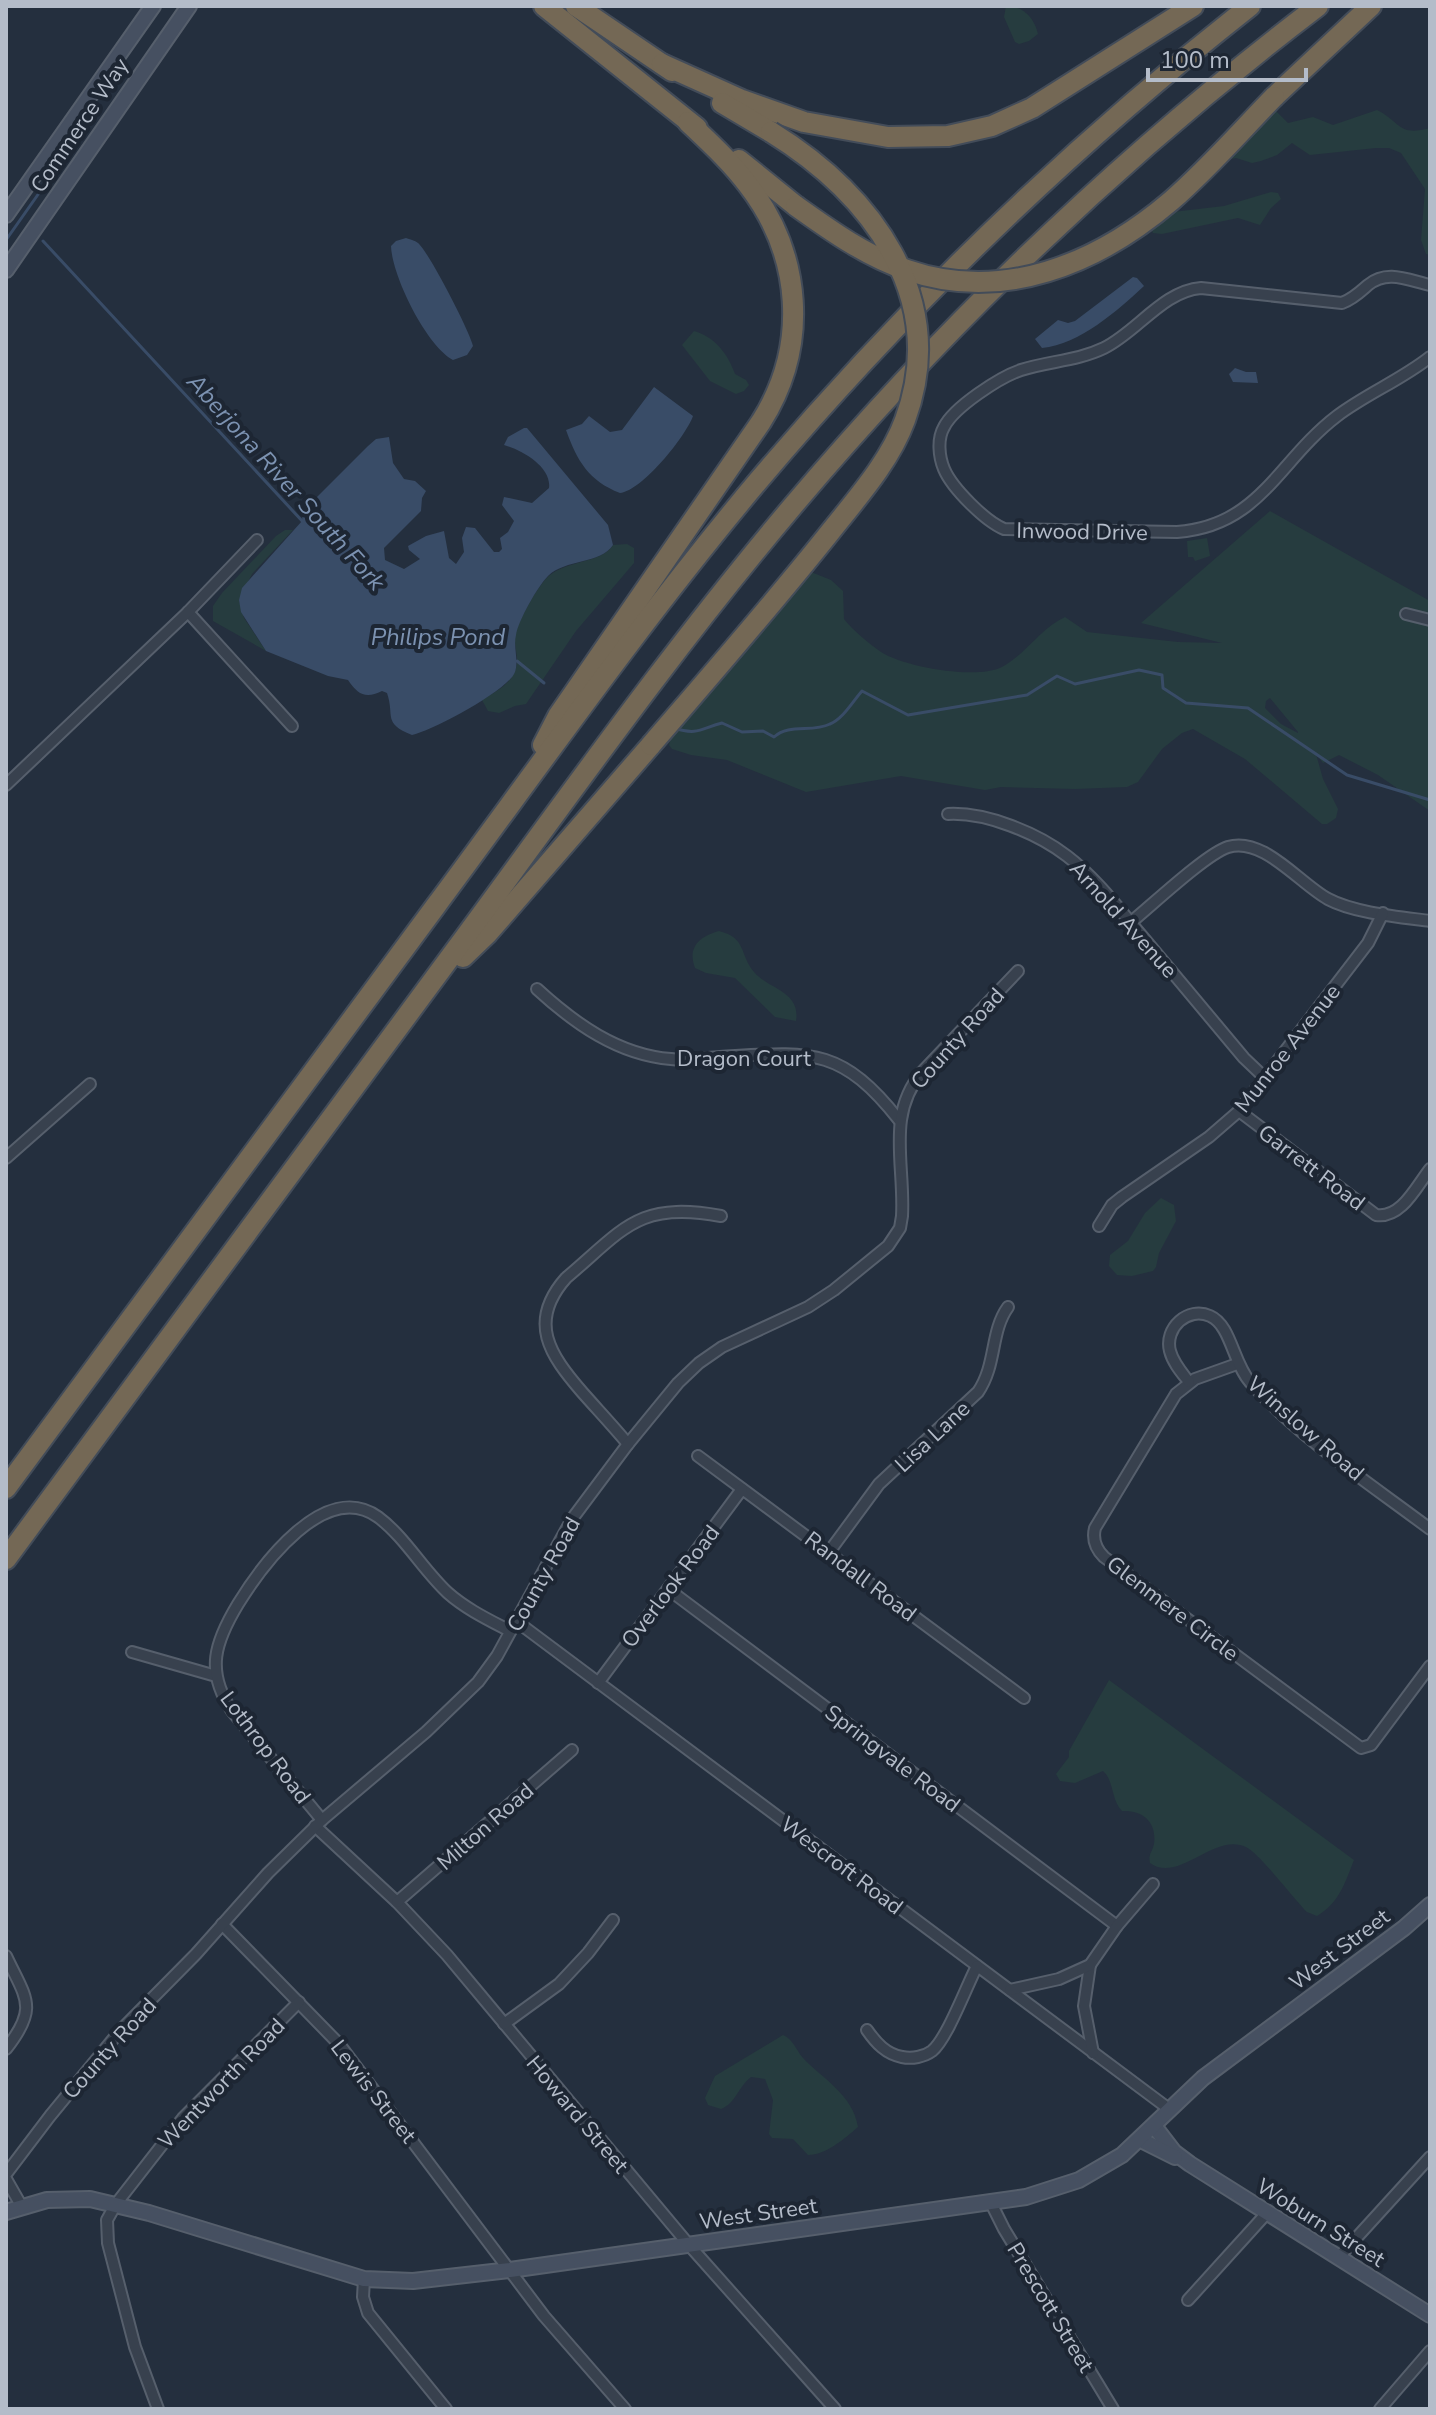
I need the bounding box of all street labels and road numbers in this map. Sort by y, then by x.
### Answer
street label: Commerce Way [24,52,136,199]
street label: Inwood Drive [1016,516,1148,548]
street label: Arnold Avenue [1062,854,1184,985]
street label: Munroe Avenue [1228,978,1348,1119]
street label: County Road [904,981,1011,1096]
street label: Dragon Court [677,1044,811,1074]
street label: Garrett Road [1252,1118,1371,1218]
street label: Winslow Road [1240,1369,1370,1488]
street label: Lisa Lane [889,1394,977,1479]
street label: County Road [500,1512,588,1637]
street label: Overlook Road [615,1519,727,1654]
street label: Randall Road [798,1525,923,1629]
street label: Glenmere Circle [1100,1549,1245,1668]
street label: Lothrop Road [213,1685,317,1810]
street label: Springvale Road [819,1698,966,1820]
street label: Milton Road [431,1776,541,1877]
street label: Wescroft Road [774,1810,909,1922]
street label: West Street [1283,1902,1396,1997]
street label: County Road [56,1991,163,2106]
street label: Wentworth Road [152,2012,292,2156]
street label: Lewis Street [323,2034,423,2150]
street label: Howard Street [519,2049,636,2180]
street label: Woburn Street [1250,2171,1391,2275]
street label: West Street [697,2191,819,2237]
street label: Prescott Street [1000,2237,1101,2378]

